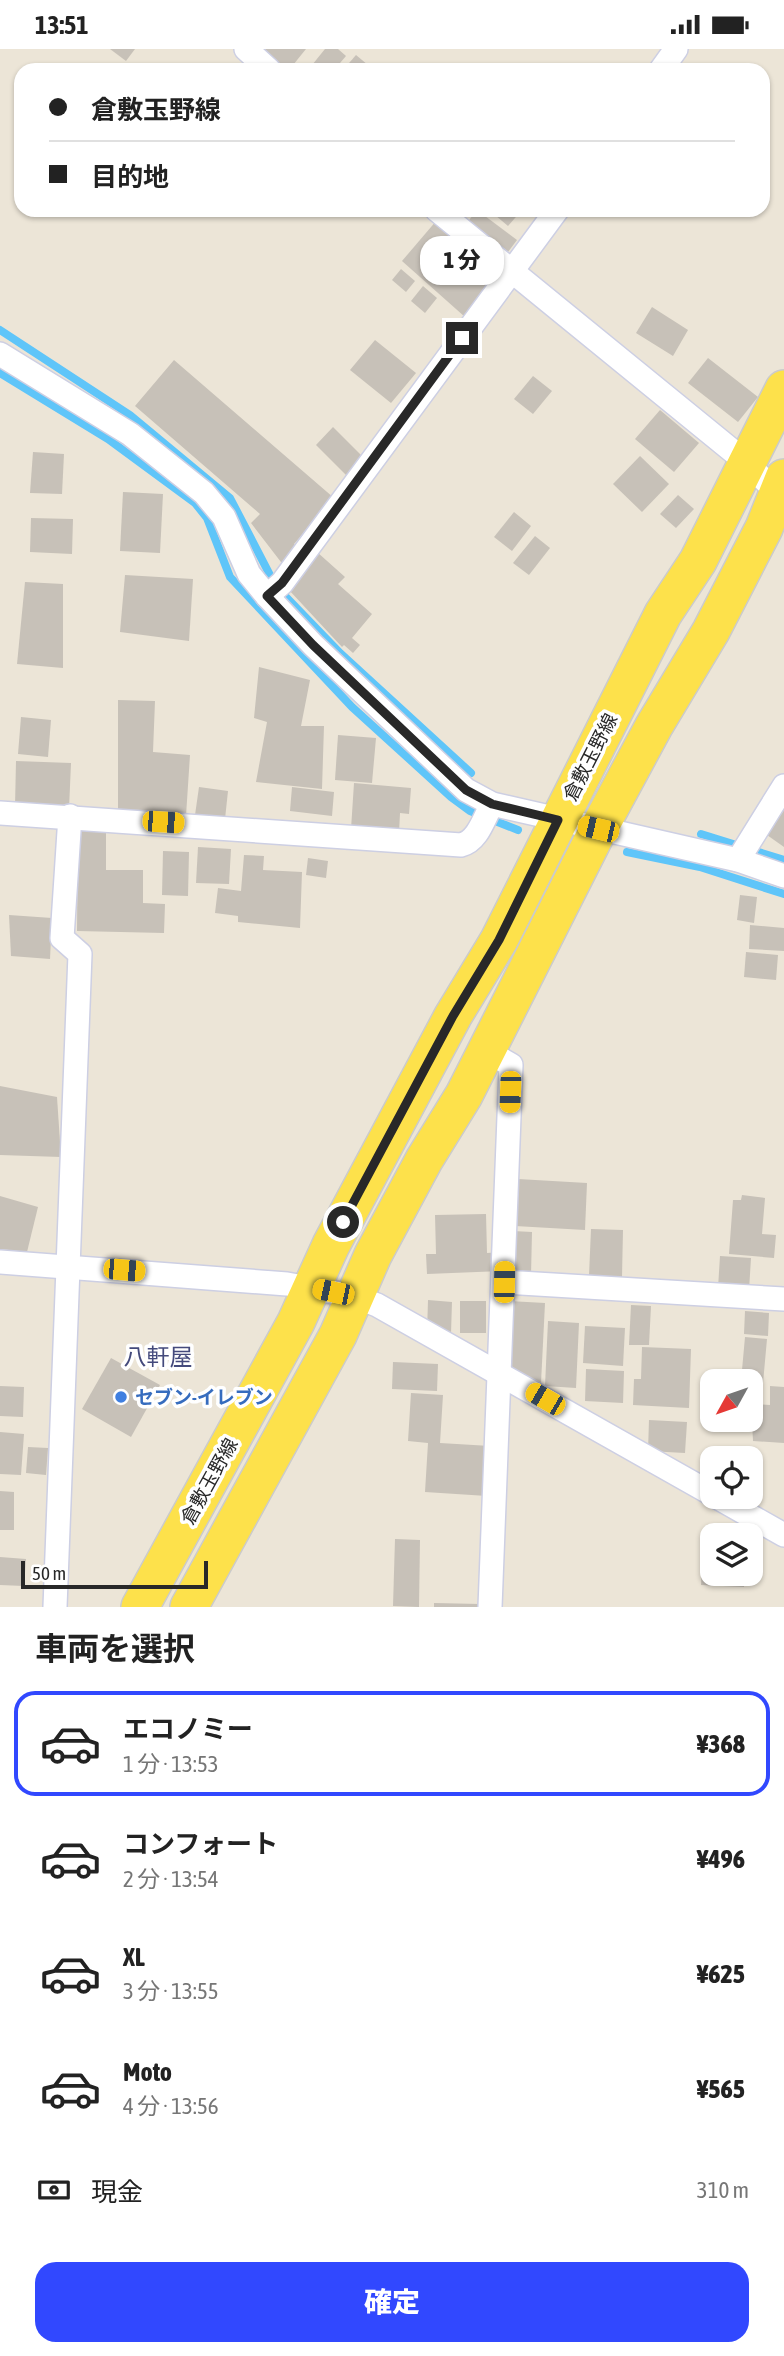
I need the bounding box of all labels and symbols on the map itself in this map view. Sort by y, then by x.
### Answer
callout: 1 分 [420,237,504,285]
route end [446,322,478,354]
street label: 倉敷玉野線 [559,710,621,804]
car [142,810,185,834]
car [576,814,621,844]
car [499,1071,522,1113]
route start [327,1206,359,1238]
car [103,1258,146,1282]
car [494,1261,515,1303]
car [311,1277,356,1307]
district label: 八軒屋 [124,1344,193,1370]
north arrow [700,1369,763,1431]
car [522,1379,569,1419]
place label: セブン-イレブン [135,1386,273,1408]
marker: セブン-イレブン [113,1389,129,1405]
street label: 倉敷玉野線 [176,1434,242,1528]
scale bar [21,1558,208,1590]

